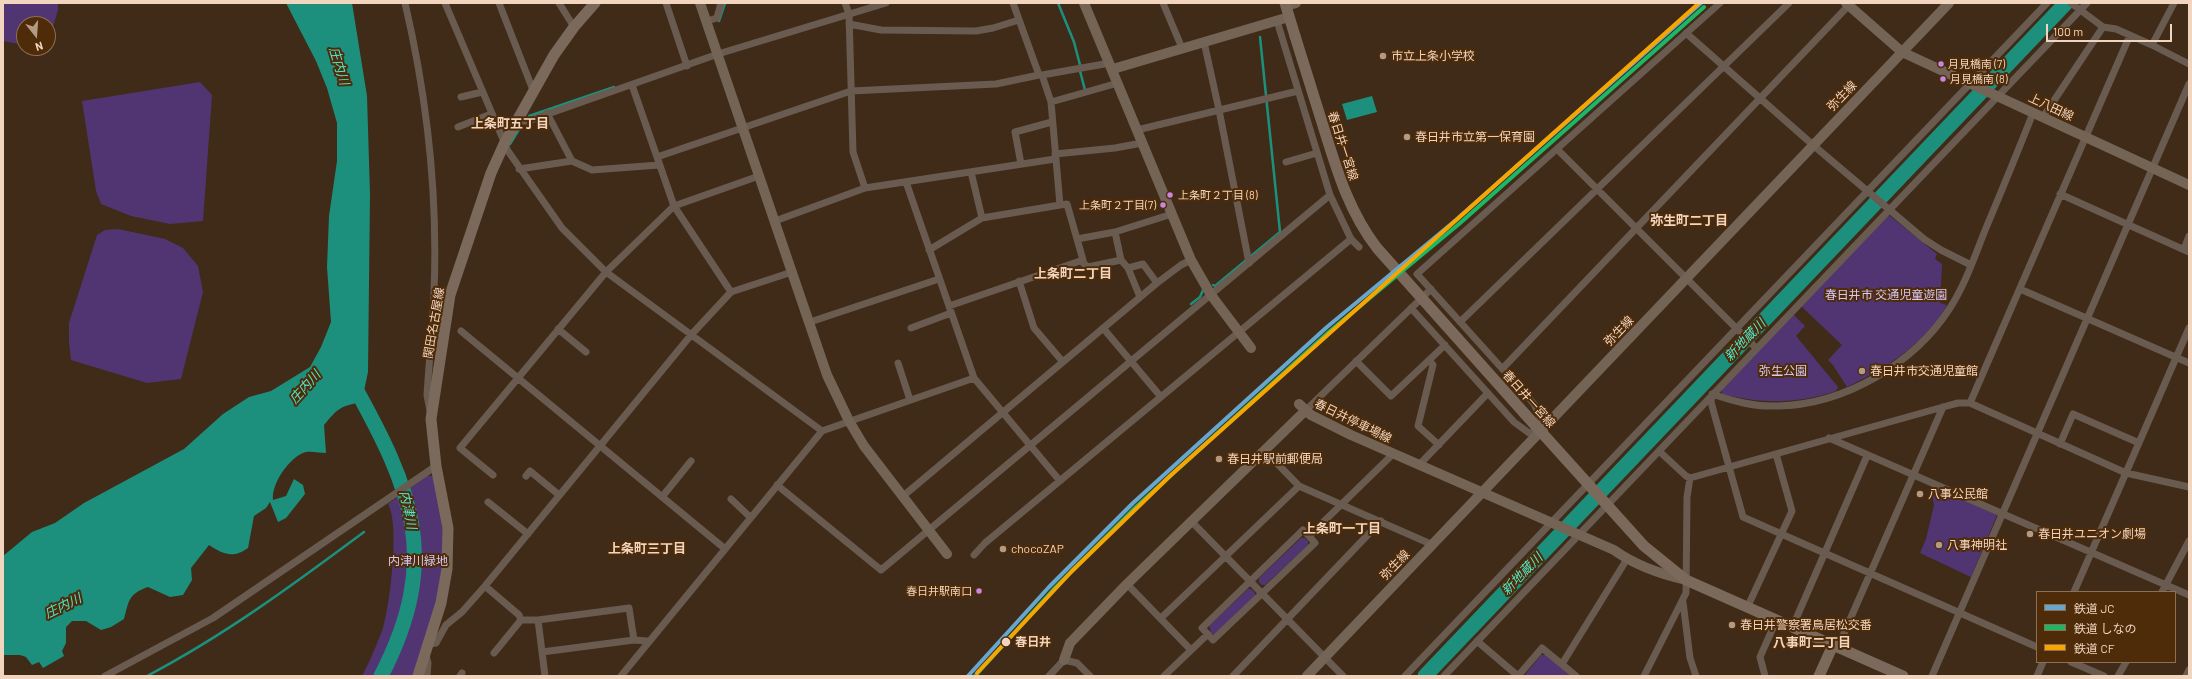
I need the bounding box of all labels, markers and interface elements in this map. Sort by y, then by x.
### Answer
north arrow [16,16,56,56]
scale bar [2048,16,2174,42]
text: 100 m [2053,24,2083,38]
text: N [34,40,45,54]
water label: 庄内川 [326,45,352,87]
place label: 市立上条小学校 [1391,49,1475,63]
marker: 市立上条小学校 [1378,51,1388,61]
place label: 月見橋南 (7) [1948,57,2005,71]
marker: 月見橋南 (7) [1936,59,1946,69]
place label: 月見橋南 (8) [1950,72,2008,86]
marker: 月見橋南 (8) [1938,74,1948,84]
street label: 弥生線 [1824,78,1860,114]
street label: 上八田線 [2026,90,2076,124]
street label: 春日井一宮線 [1325,110,1361,182]
district label: 上条町五丁目 [471,116,549,132]
place label: 春日井市立第一保育園 [1415,130,1535,144]
marker: 春日井市立第一保育園 [1402,132,1412,142]
place label: 上条町２丁目 (8) [1178,188,1258,202]
marker: 上条町２丁目 (8) [1165,190,1175,200]
place label: 上条町２丁目(7) [1079,198,1156,212]
marker: 上条町２丁目(7) [1158,200,1168,210]
district label: 弥生町二丁目 [1650,213,1728,229]
district label: 上条町二丁目 [1034,266,1112,282]
street label: 関田名古屋線 [421,286,447,360]
park label: 春日井市 交通児童遊園 [1825,288,1947,302]
street label: 弥生線 [1601,313,1637,349]
water label: 新地蔵川 [1721,316,1769,364]
park label: 弥生公園 [1759,364,1807,378]
place label: 春日井市交通児童館 [1870,364,1978,378]
marker: 春日井市交通児童館 [1857,366,1867,376]
water label: 庄内川 [286,367,324,407]
street label: 春日井一宮線 [1500,367,1558,431]
street label: 春日井停車場線 [1312,396,1394,446]
place label: 春日井駅前郵便局 [1227,452,1323,466]
marker: 春日井駅前郵便局 [1214,454,1224,464]
place label: 八事公民館 [1928,487,1988,501]
water label: 内津川 [396,489,420,531]
marker: 八事公民館 [1915,489,1925,499]
district label: 上条町一丁目 [1303,521,1381,537]
place label: 春日井ユニオン劇場 [2038,527,2146,541]
marker: 春日井ユニオン劇場 [2025,529,2035,539]
place label: 八事神明社 [1947,538,2007,552]
marker: 八事神明社 [1934,540,1944,550]
district label: 上条町三丁目 [608,541,686,557]
place label: chocoZAP [1011,542,1064,556]
marker: chocoZAP [998,544,1008,554]
street label: 弥生線 [1377,547,1413,583]
water label: 新地蔵川 [1498,550,1546,598]
park label: 内津川緑地 [388,554,448,568]
place label: 春日井駅南口 [906,584,972,598]
marker: 春日井駅南口 [974,586,984,596]
water label: 庄内川 [42,590,84,622]
legend [2036,591,2176,663]
text: 鉄道 JC [2074,601,2114,615]
place label: 春日井警察署鳥居松交番 [1740,618,1872,632]
marker: 春日井警察署鳥居松交番 [1727,620,1737,630]
text: 鉄道 しなの [2074,621,2136,635]
place label: 春日井 [1015,635,1051,649]
district label: 八事町二丁目 [1773,635,1851,651]
marker: 春日井 [1000,636,1012,648]
text: 鉄道 CF [2074,641,2115,655]

